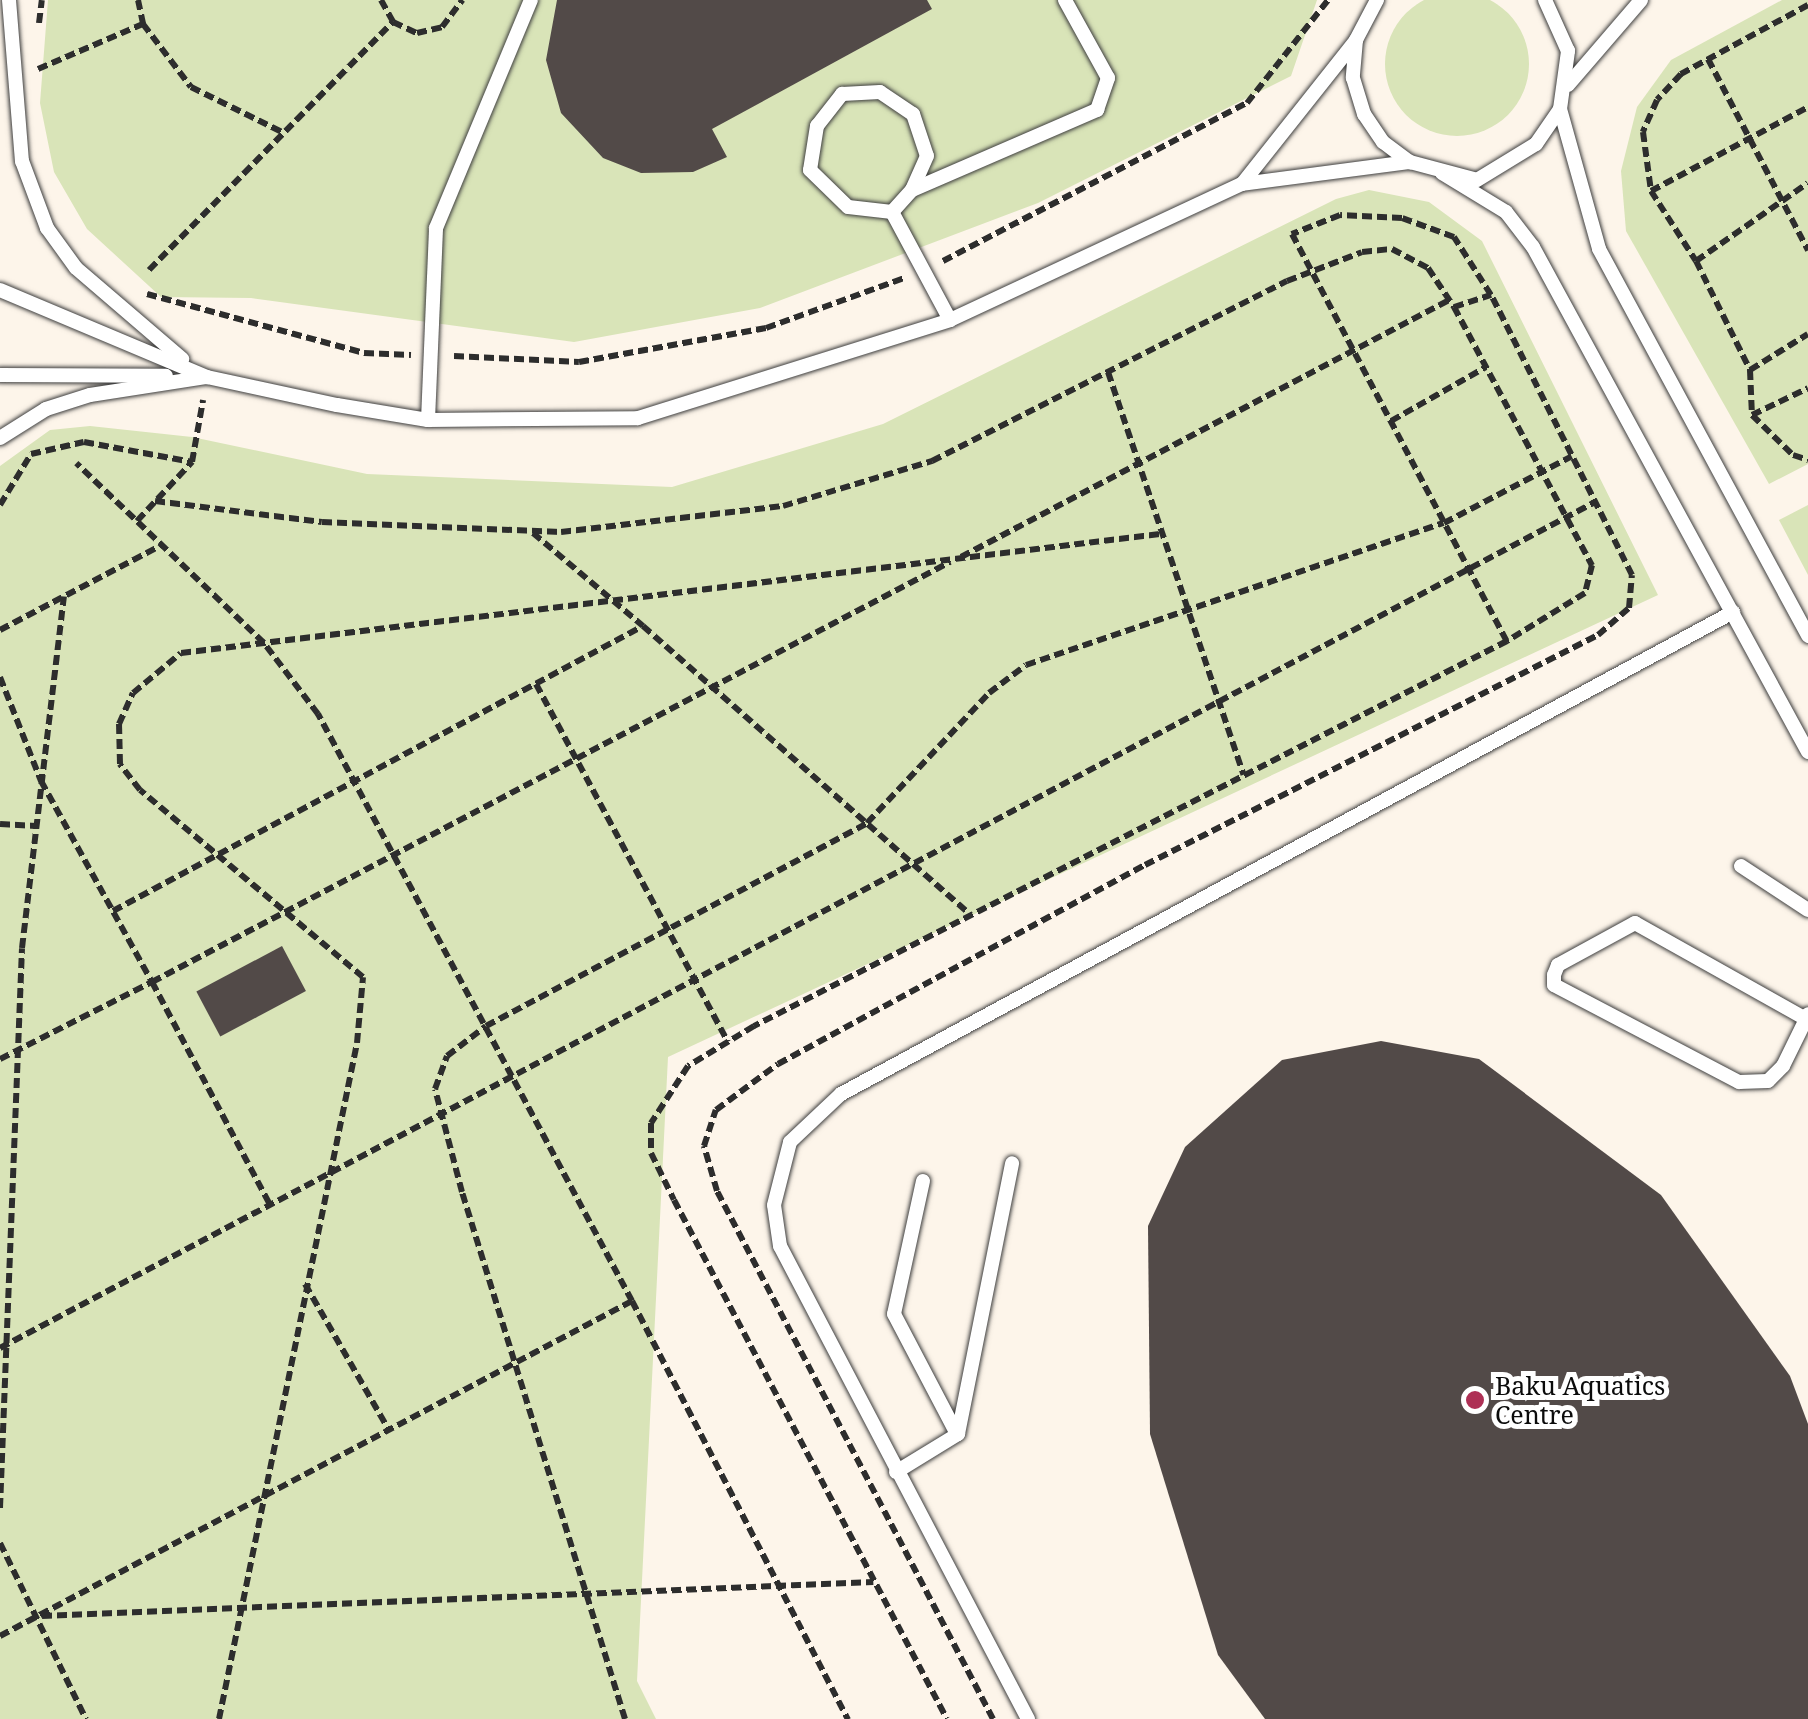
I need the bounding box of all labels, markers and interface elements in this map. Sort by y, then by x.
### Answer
place label: Baku Aquatics Centre [1495,1371,1665,1430]
marker: Baku Aquatics Centre [1464,1389,1486,1411]

